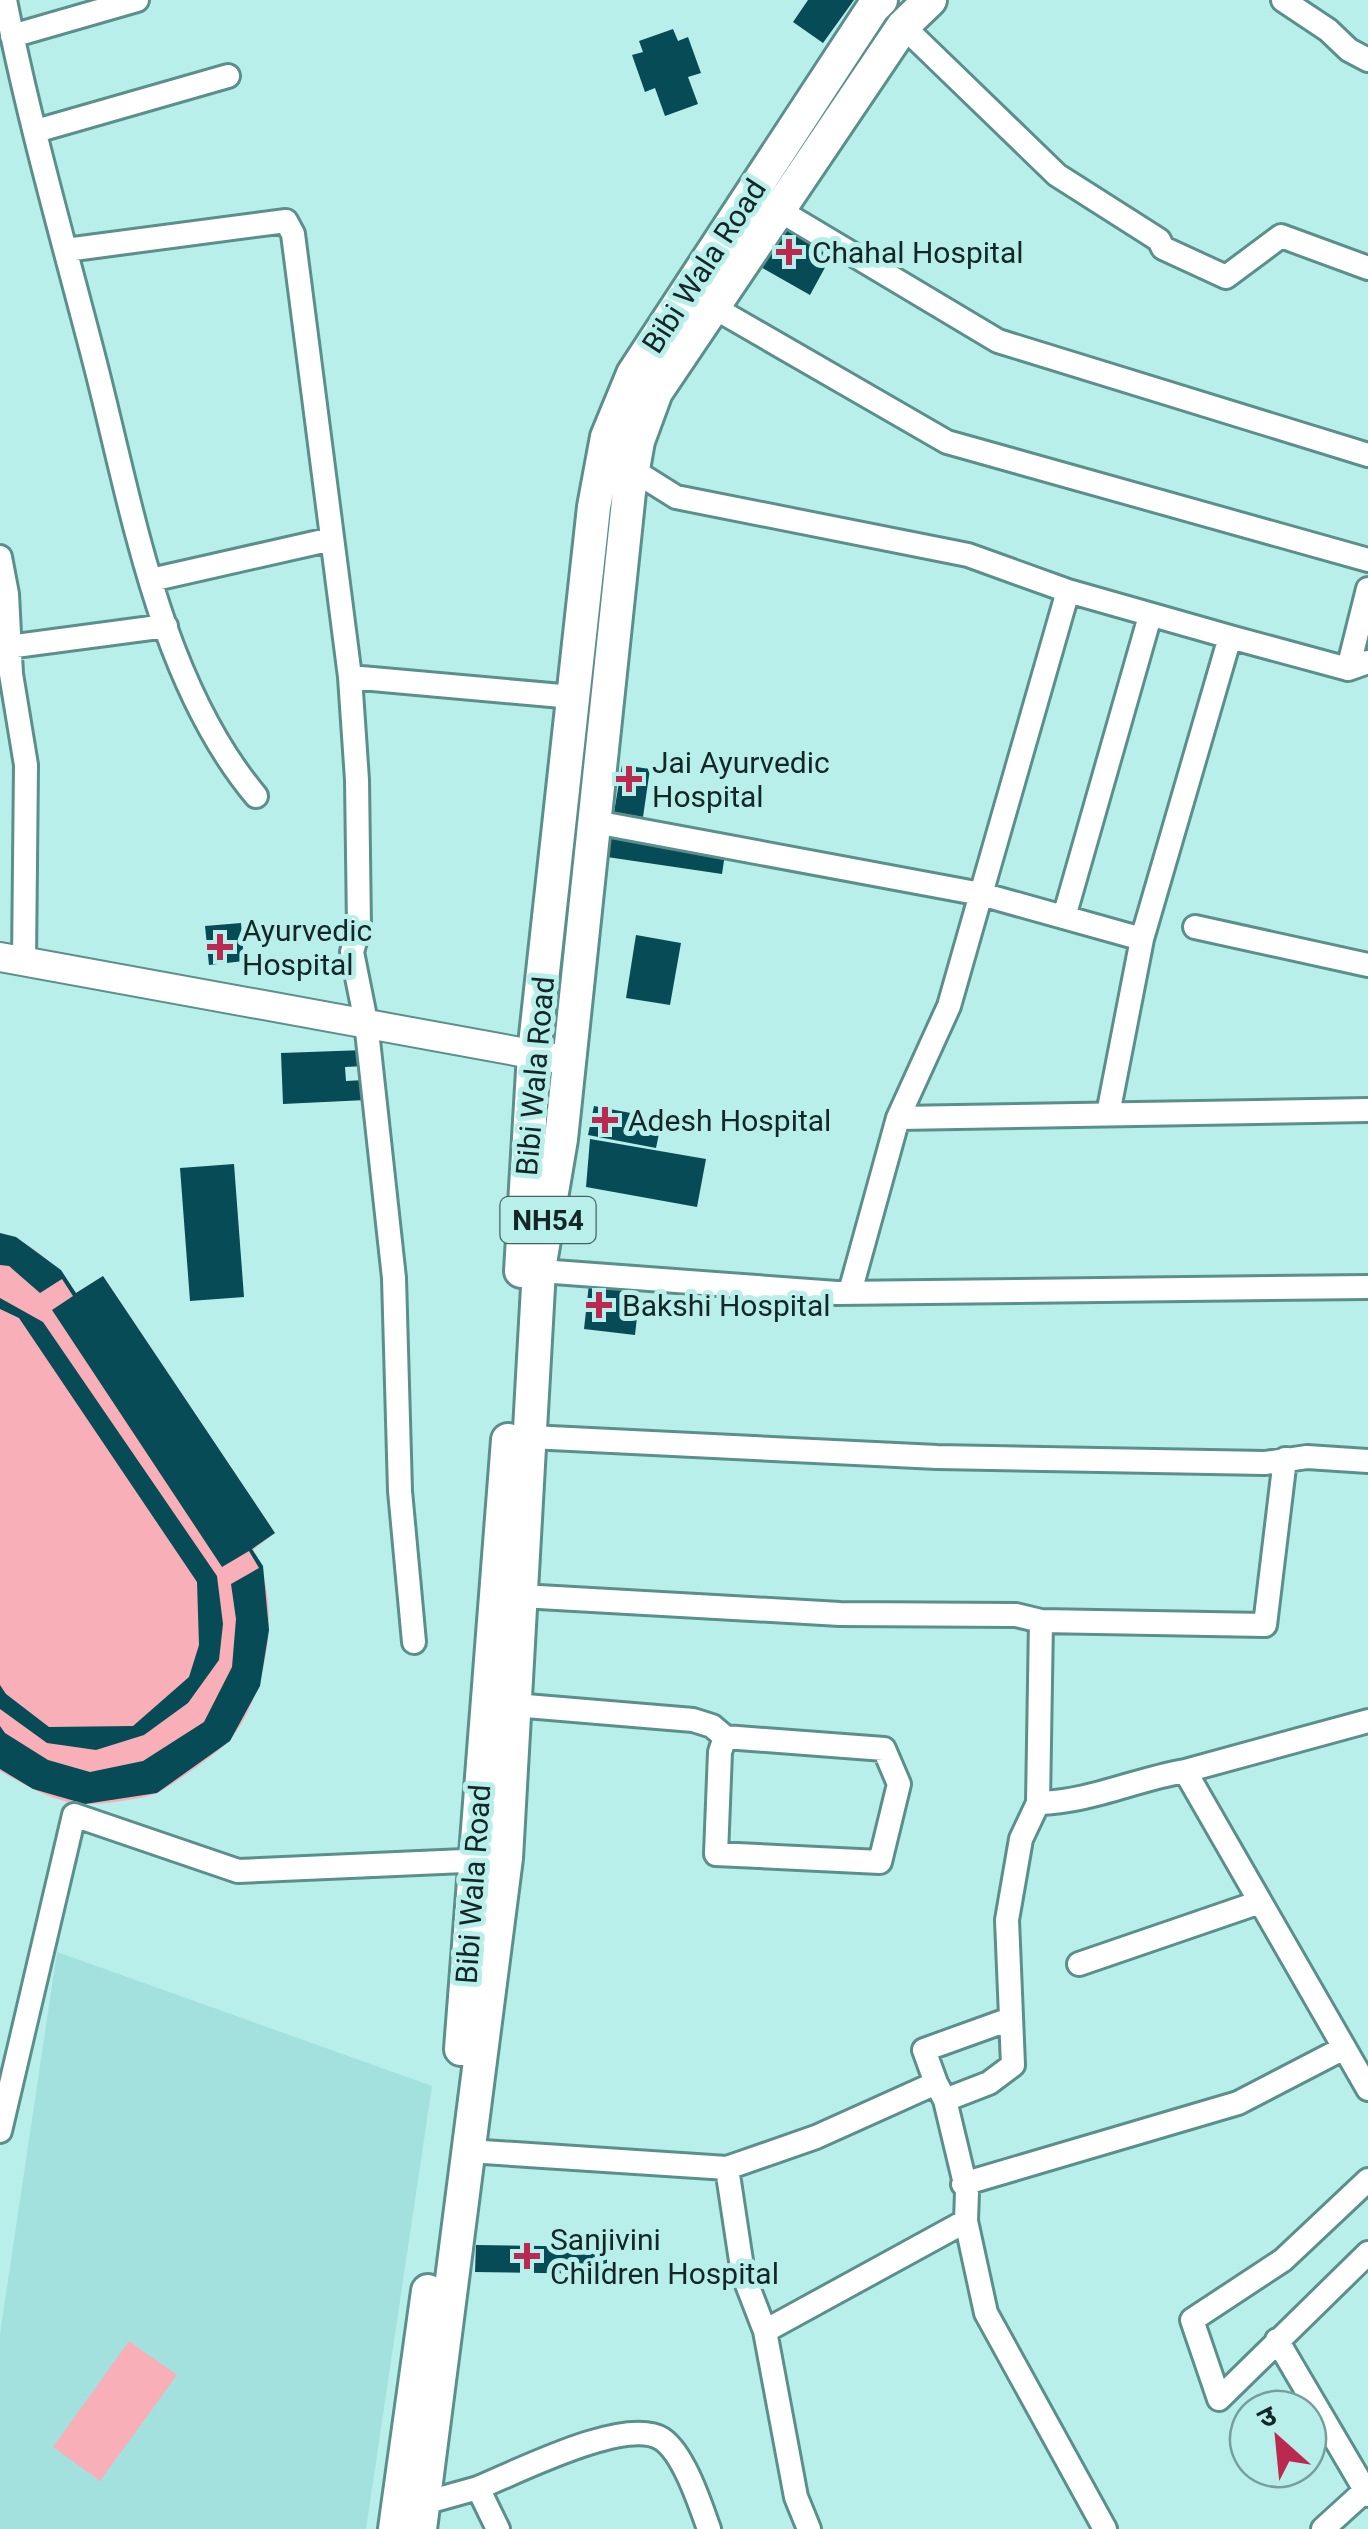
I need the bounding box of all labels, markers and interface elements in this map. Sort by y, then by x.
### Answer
street label: Bibi Wala Road [635,173,773,359]
place label: Chahal Hospital [812,235,1024,270]
marker: Chahal Hospital [776,239,802,265]
place label: Jai Ayurvedic Hospital [652,745,830,814]
marker: Jai Ayurvedic Hospital [616,766,642,792]
place label: Ayurvedic Hospital [242,913,372,982]
marker: Ayurvedic Hospital [207,934,233,960]
street label: Bibi Wala Road [509,975,561,1177]
place label: Adesh Hospital [628,1103,831,1138]
marker: Adesh Hospital [592,1107,618,1133]
road number: NH54 [500,1197,596,1243]
place label: Bakshi Hospital [622,1288,831,1323]
marker: Bakshi Hospital [586,1292,612,1318]
street label: Bibi Wala Road [449,1783,497,1985]
place label: Sanjivini Children Hospital [550,2222,779,2291]
marker: Sanjivini Children Hospital [514,2243,540,2269]
north arrow [1228,2389,1328,2489]
text: उ [1252,2398,1282,2436]

